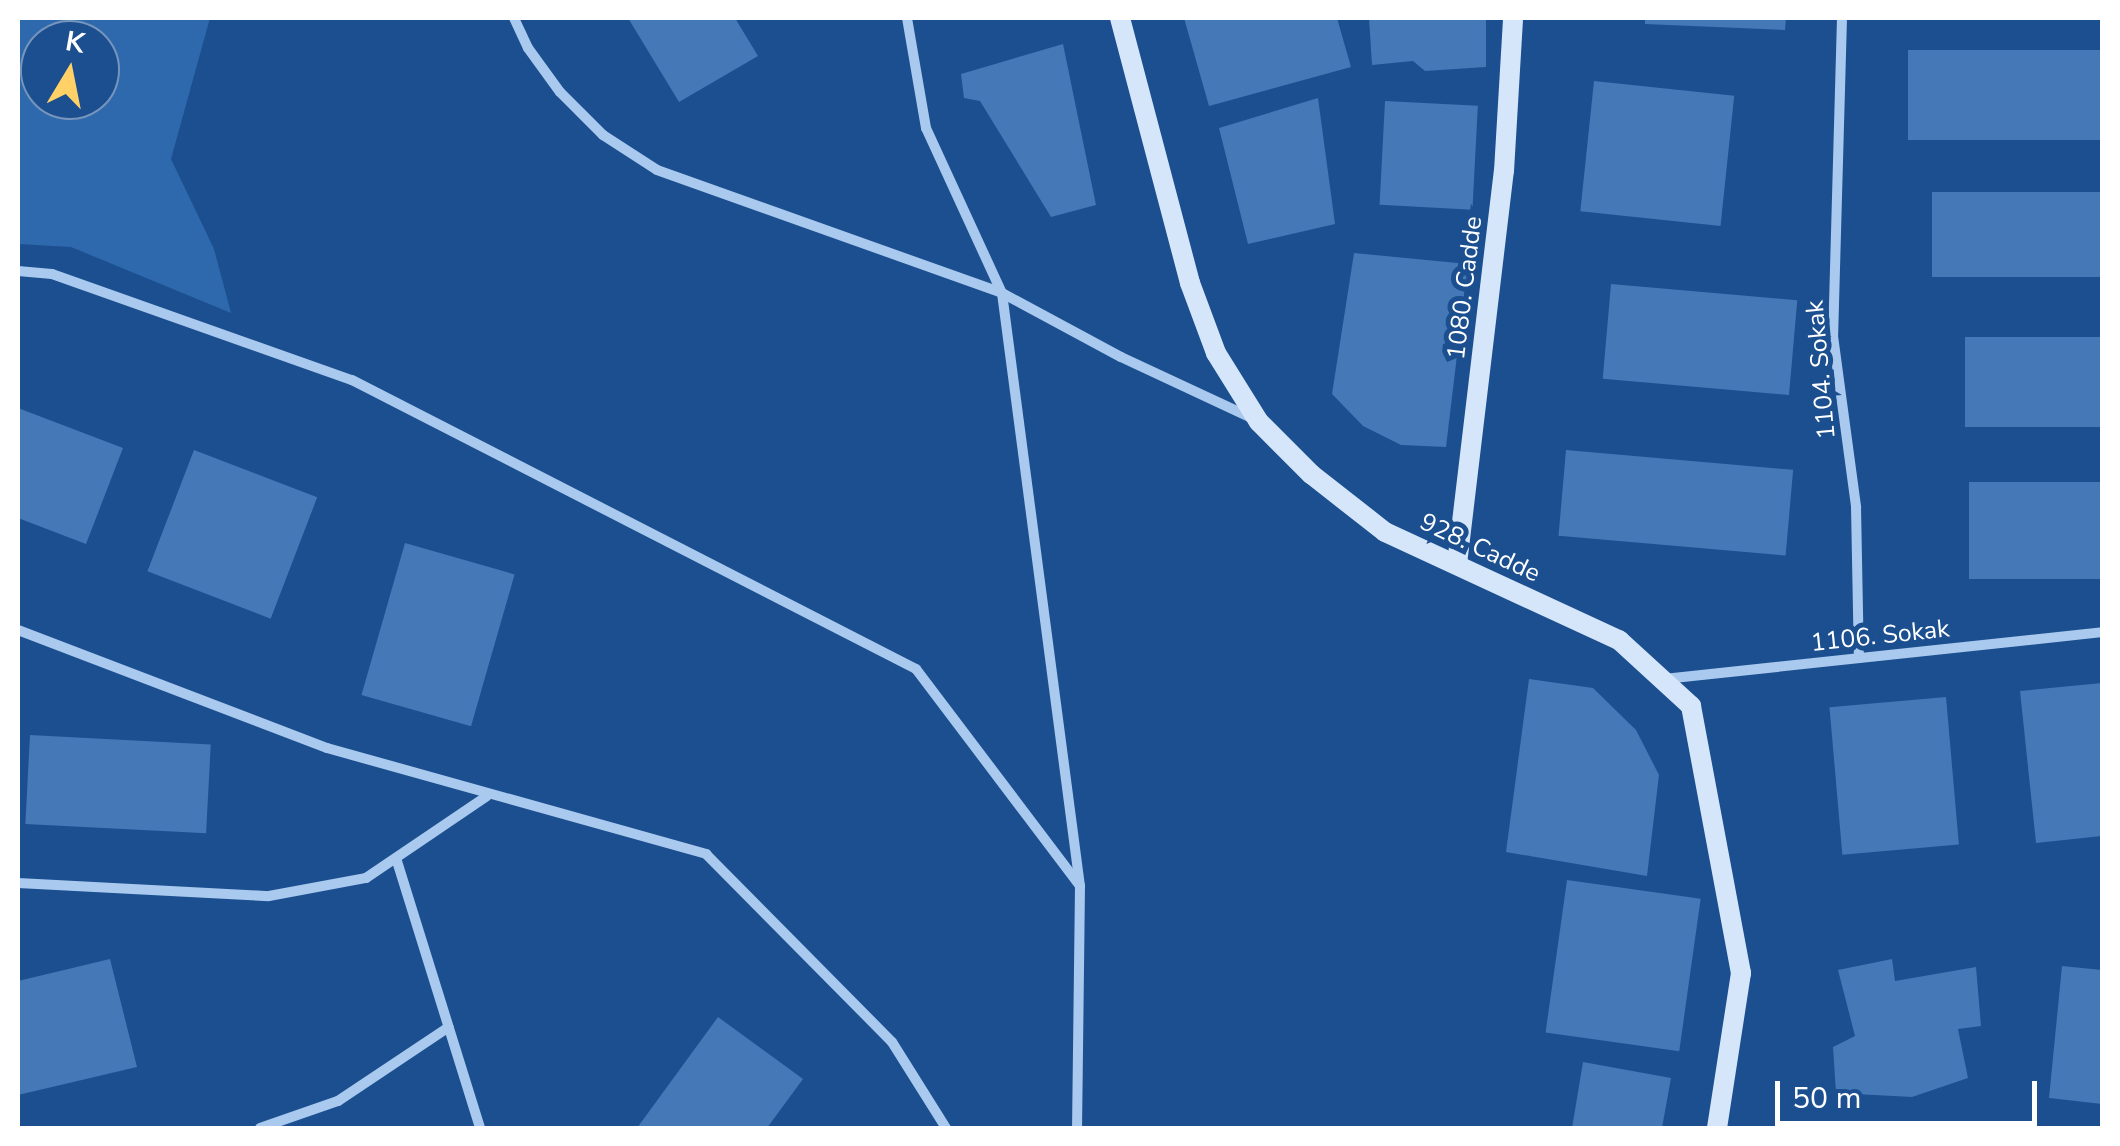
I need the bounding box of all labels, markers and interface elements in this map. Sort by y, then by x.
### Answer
north arrow [20,20,120,120]
text: K [62,22,87,63]
street label: 1080. Cadde [1441,215,1489,361]
street label: 1104. Sokak [1800,299,1842,441]
street label: 928. Cadde [1415,507,1545,589]
street label: 1106. Sokak [1809,614,1951,658]
scale bar [1780,1061,2042,1123]
text: 50 m [1792,1078,1861,1119]

